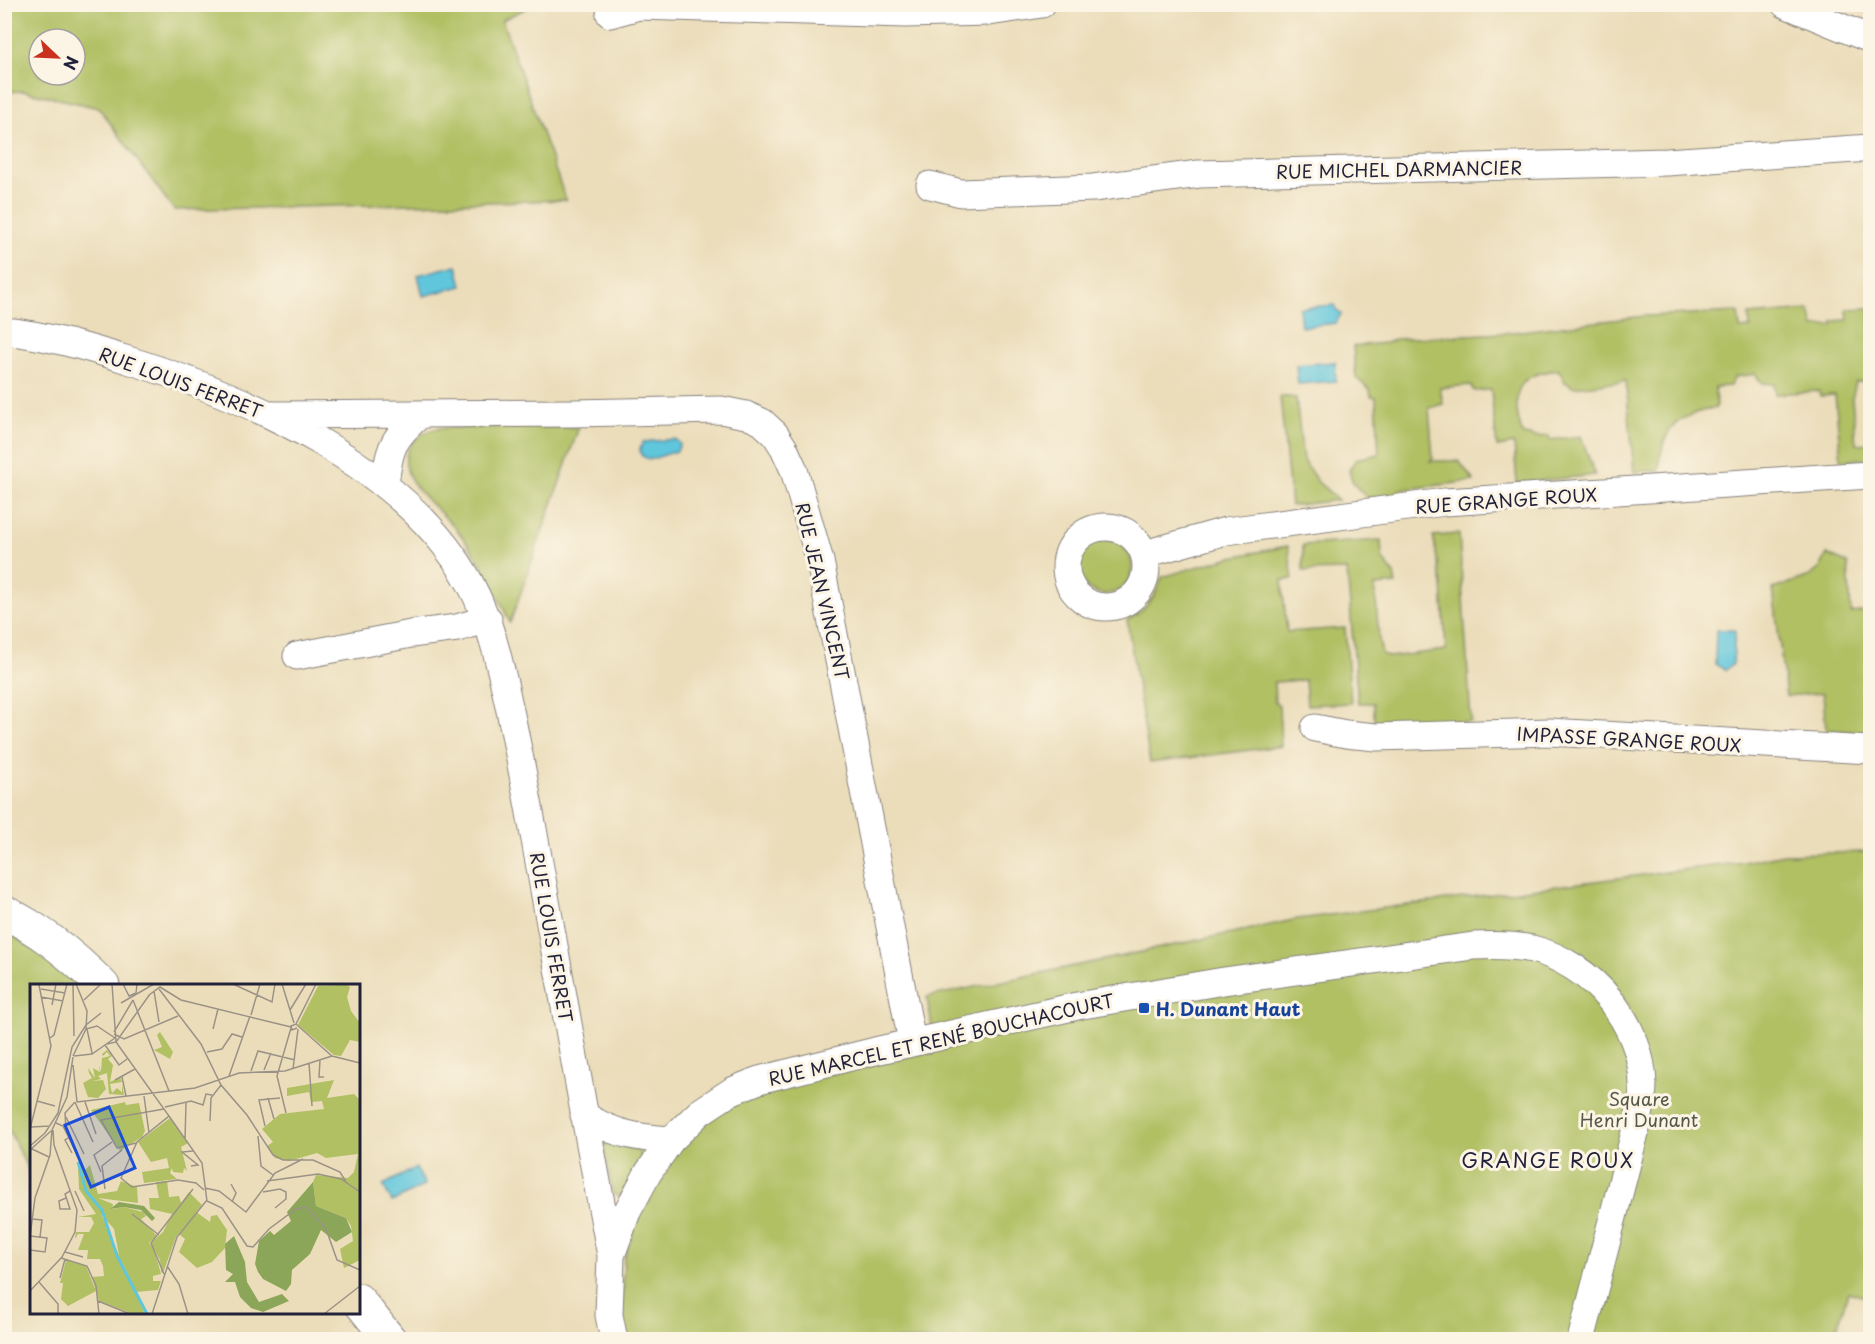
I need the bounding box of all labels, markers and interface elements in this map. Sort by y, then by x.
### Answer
north arrow [27,27,87,87]
text: N [58,53,85,74]
street label: RUE MICHEL DARMANCIER [1276,153,1522,185]
street label: RUE LOUIS FERRET [95,340,267,424]
street label: RUE GRANGE ROUX [1414,480,1598,520]
street label: RUE JEAN VINCENT [789,499,857,683]
street label: IMPASSE GRANGE ROUX [1516,720,1742,758]
street label: RUE LOUIS FERRET [524,850,580,1025]
inset map [30,984,360,1314]
street label: RUE MARCEL ET RENÉ BOUCHACOURT [765,986,1117,1092]
place label: H. Dunant Haut [1156,995,1301,1022]
marker: H. Dunant Haut [1137,1001,1151,1015]
park label: Square Henri Dunant [1580,1085,1698,1133]
district label: GRANGE ROUX [1461,1145,1635,1175]

